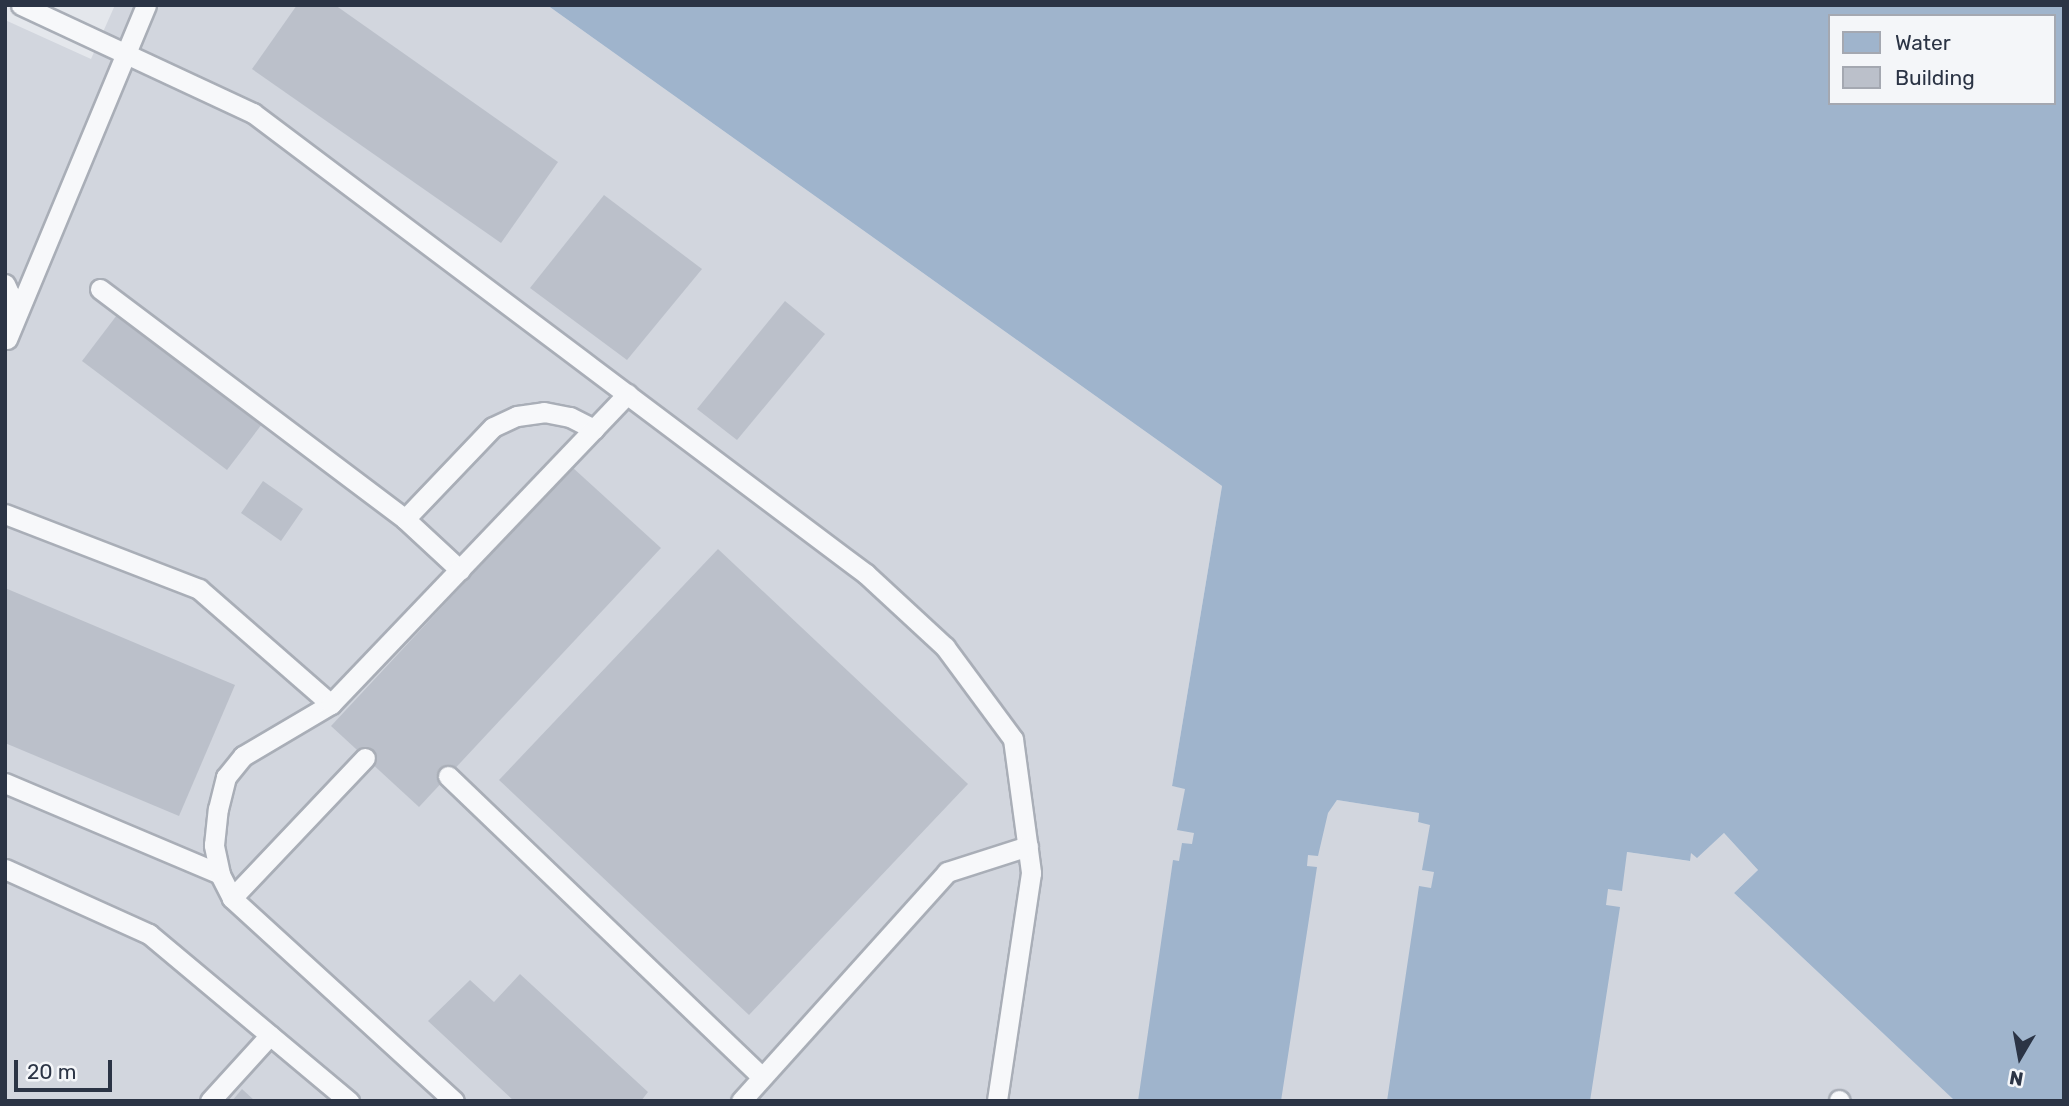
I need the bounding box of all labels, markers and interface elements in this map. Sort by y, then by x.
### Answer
legend [1828,14,2055,105]
text: Water [1895,30,1951,55]
text: Building [1895,65,1975,90]
north arrow [1985,1022,2055,1092]
scale bar [18,1046,116,1090]
text: 20 m [27,1059,76,1084]
text: N [2008,1066,2025,1091]

